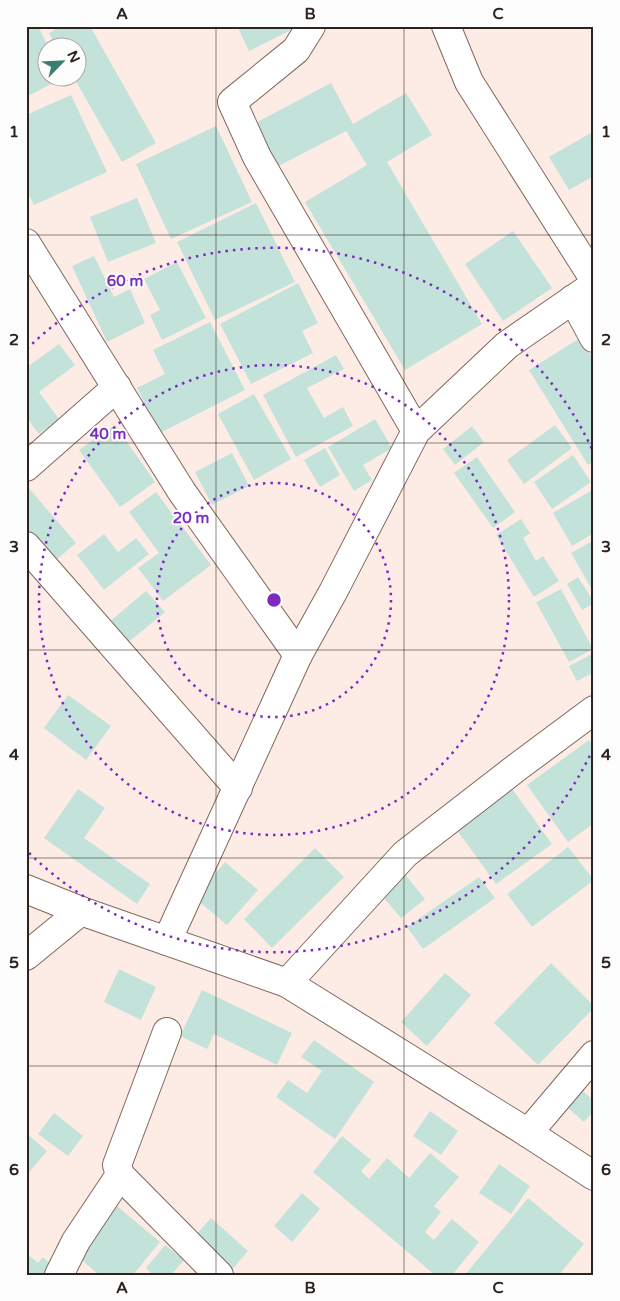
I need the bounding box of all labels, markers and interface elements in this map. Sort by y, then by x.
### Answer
text: A [116,4,128,24]
text: B [304,4,316,24]
text: C [492,4,504,24]
north arrow [38,38,88,88]
text: N [63,48,83,66]
text: 1 [9,122,19,142]
text: 1 [601,122,611,142]
text: 60 m [107,272,143,290]
text: 2 [9,330,19,350]
text: 2 [601,330,611,350]
text: 40 m [90,425,126,443]
text: 20 m [173,509,209,527]
text: 3 [9,537,19,557]
text: 3 [601,537,611,557]
centre of rings [265,591,283,609]
text: 4 [9,745,19,765]
text: 4 [601,745,611,765]
text: 5 [9,953,19,973]
text: 5 [601,953,611,973]
text: 6 [9,1160,19,1180]
text: 6 [601,1160,611,1180]
text: A [116,1278,128,1298]
text: B [304,1278,316,1298]
text: C [492,1278,504,1298]

